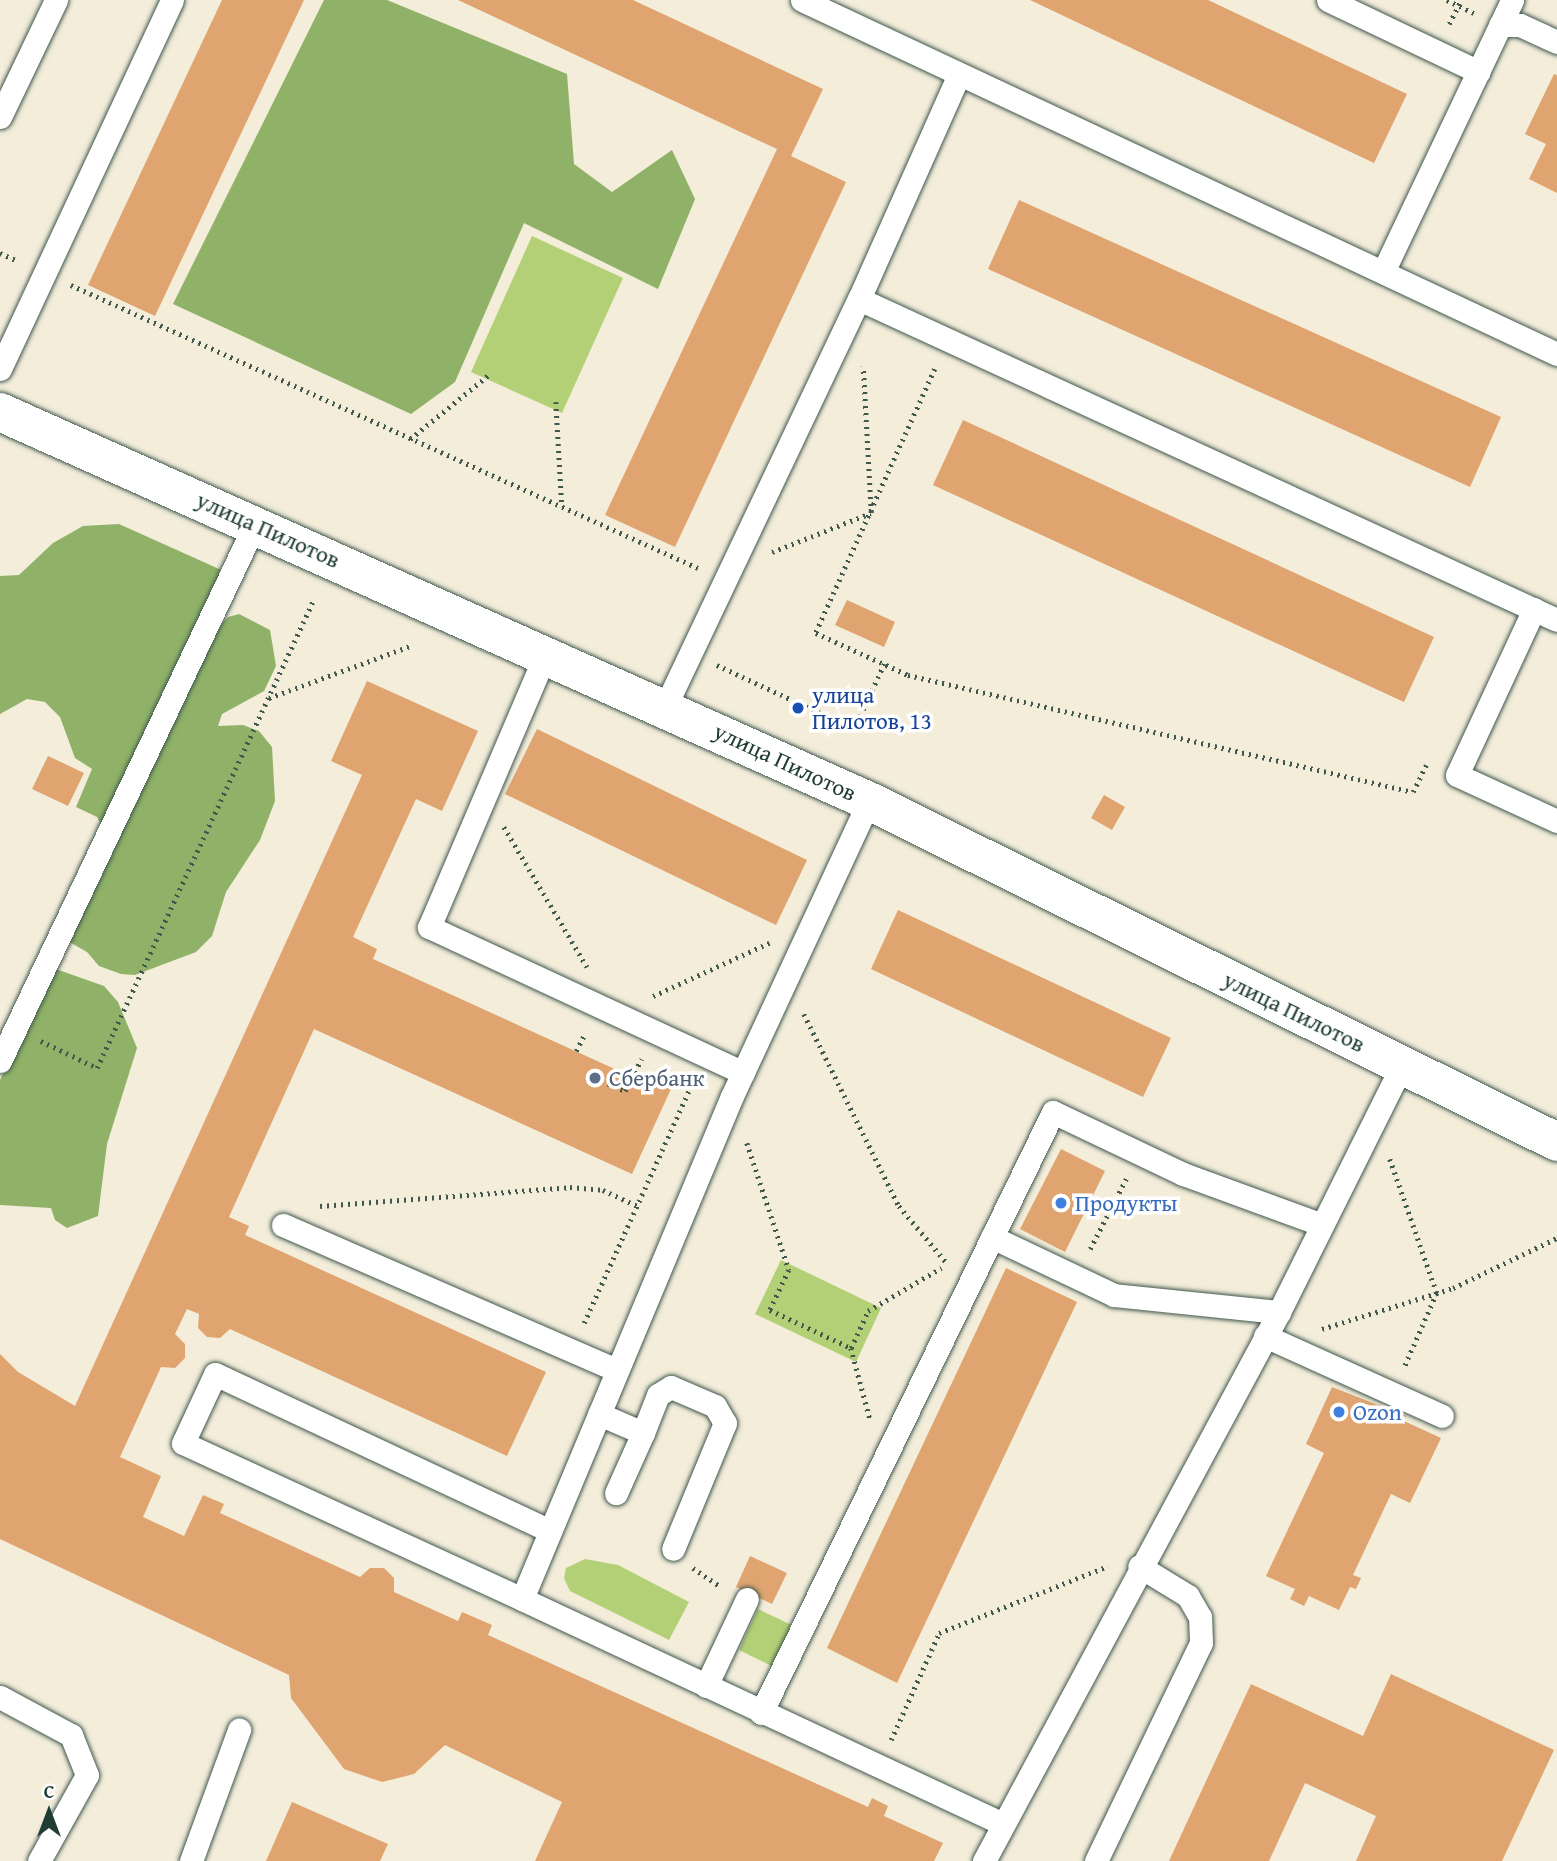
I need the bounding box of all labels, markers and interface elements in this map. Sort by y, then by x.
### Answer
street label: улица Пилотов [192,486,344,574]
place label: улица Пилотов, 13 [812,681,932,735]
marker: улица Пилотов, 13 [790,700,806,716]
street label: улица Пилотов [709,717,861,807]
street label: улица Пилотов [1219,966,1369,1058]
place label: Сбербанк [609,1064,705,1092]
marker: Сбербанк [587,1070,603,1086]
place label: Продукты [1075,1189,1177,1217]
marker: Продукты [1053,1195,1069,1211]
place label: Ozon [1353,1398,1402,1426]
marker: Ozon [1331,1404,1347,1420]
north arrow [14,1777,84,1847]
text: С [44,1777,54,1805]

